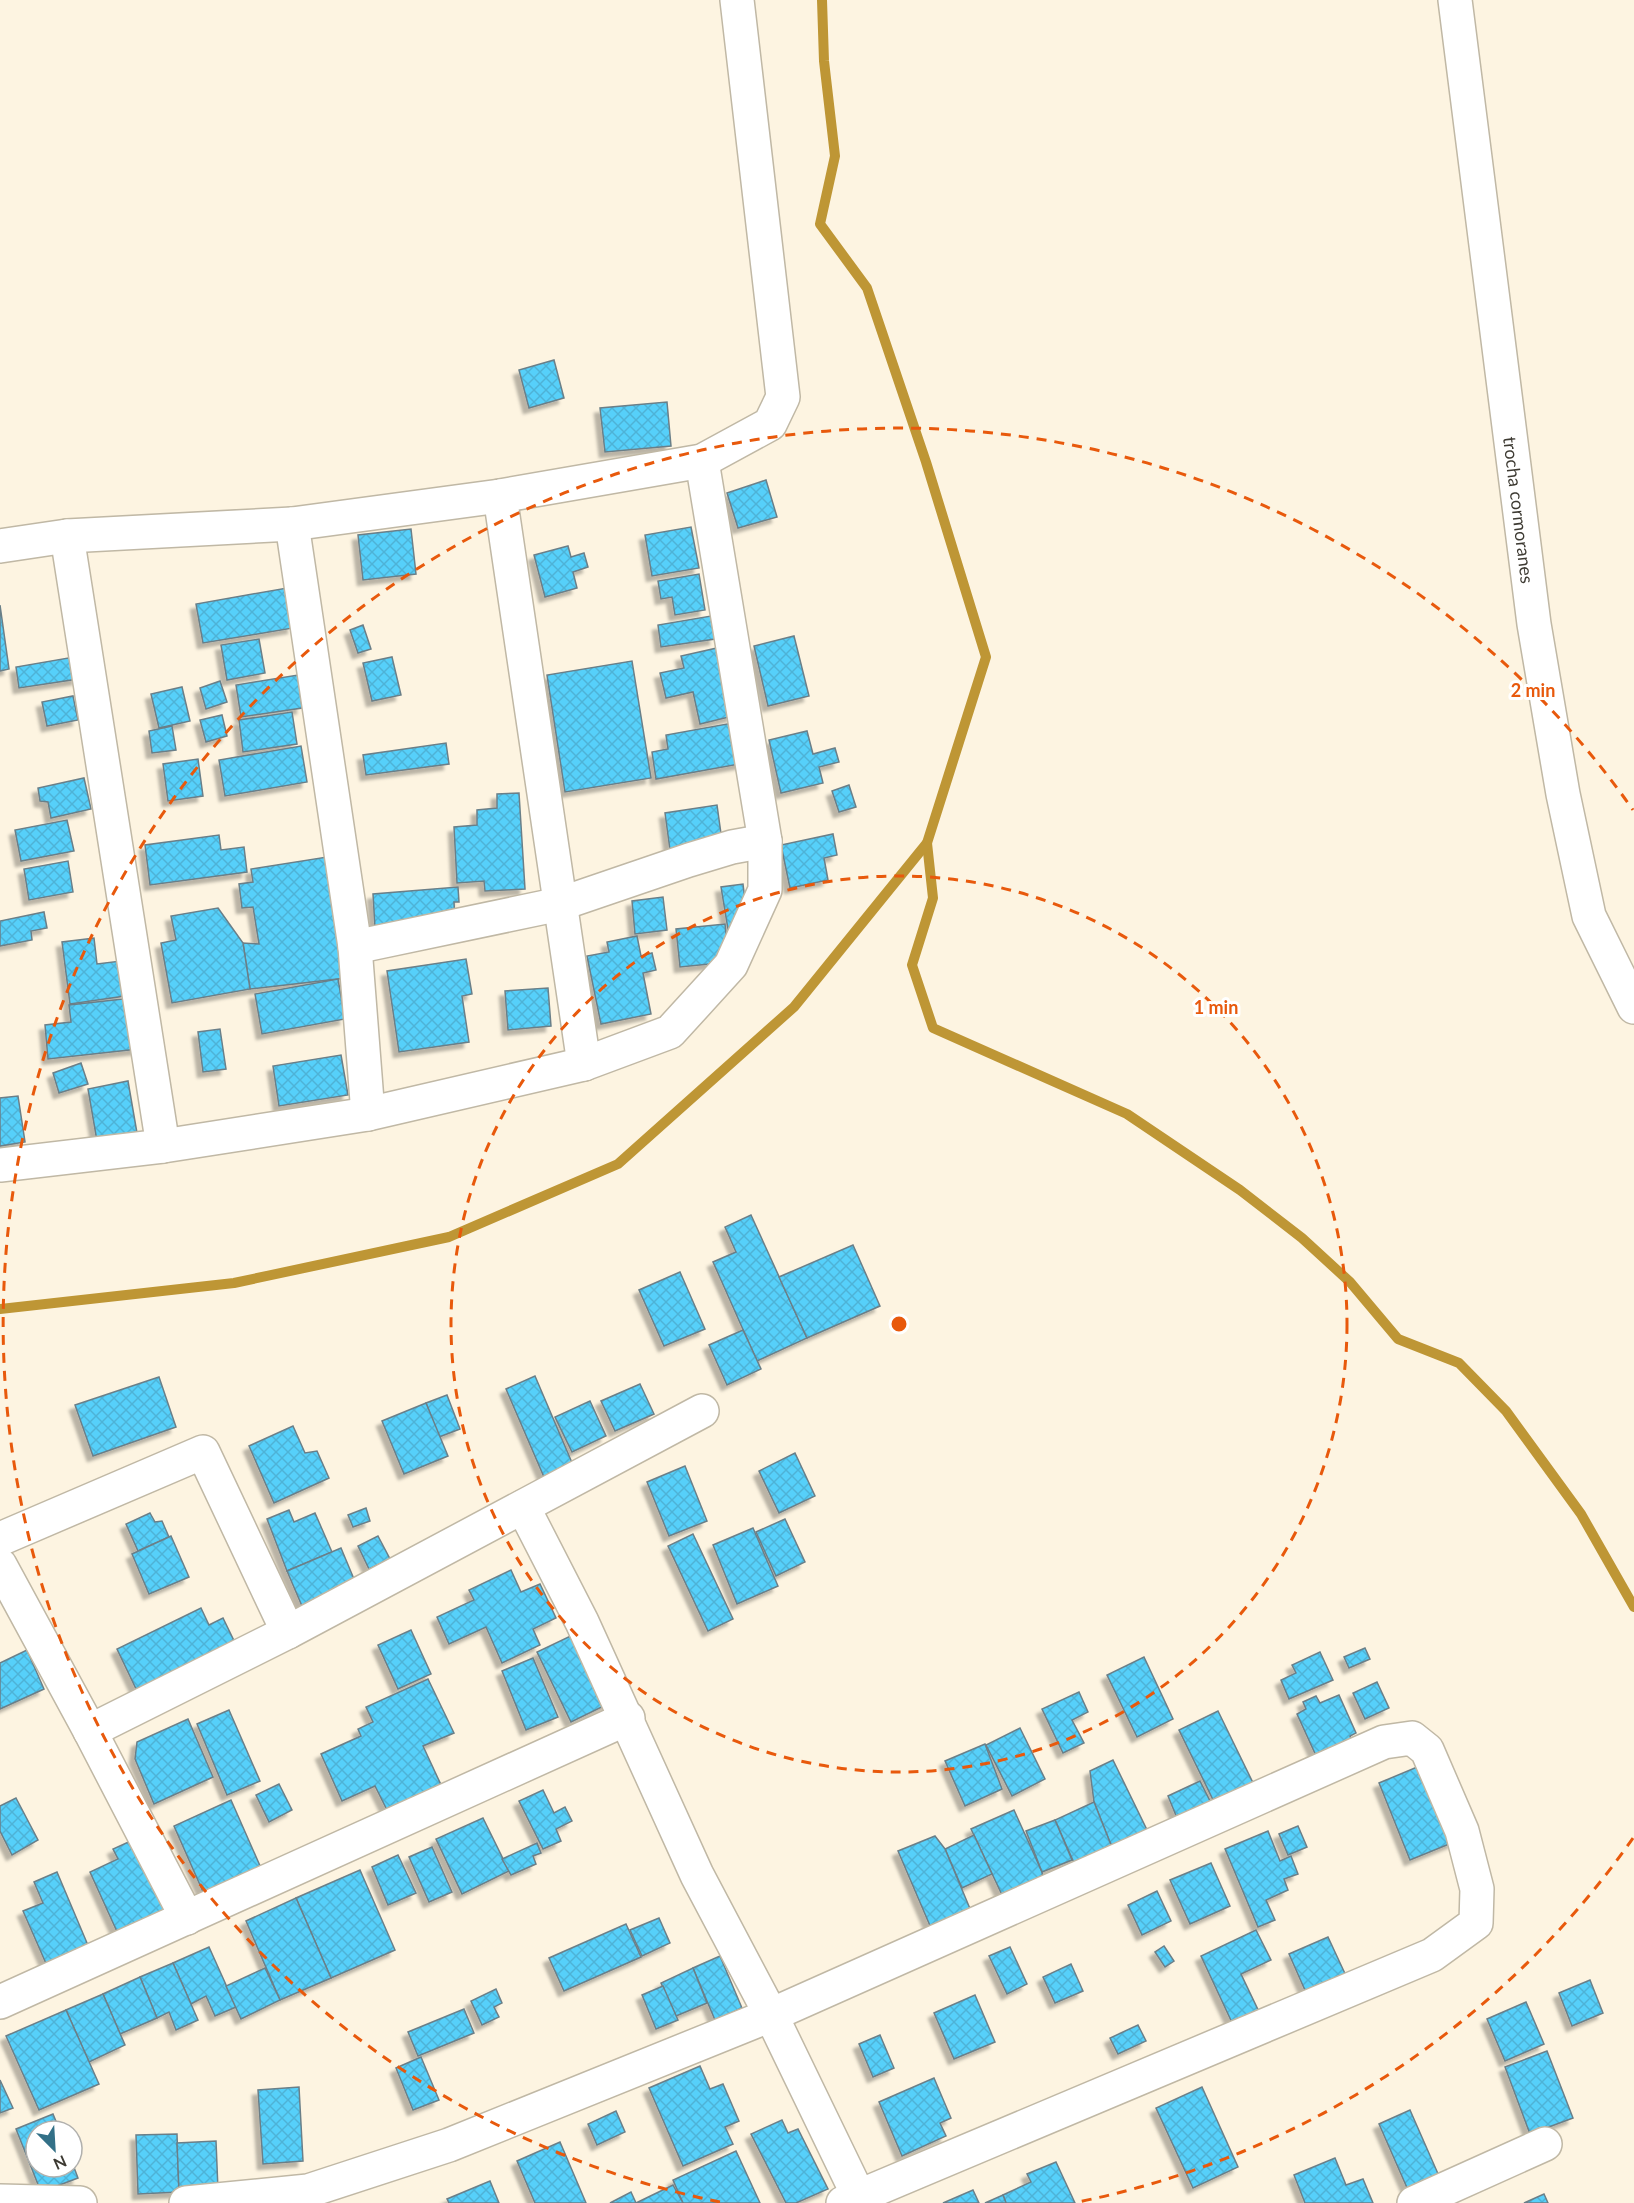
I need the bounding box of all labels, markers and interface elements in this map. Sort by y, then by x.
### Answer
street label: trocha cormoranes [1499,435,1539,585]
text: 2 min [1511,679,1555,701]
text: 1 min [1194,996,1238,1018]
centre of rings [889,1314,909,1334]
north arrow [24,2119,84,2179]
text: N [51,2152,70,2174]

